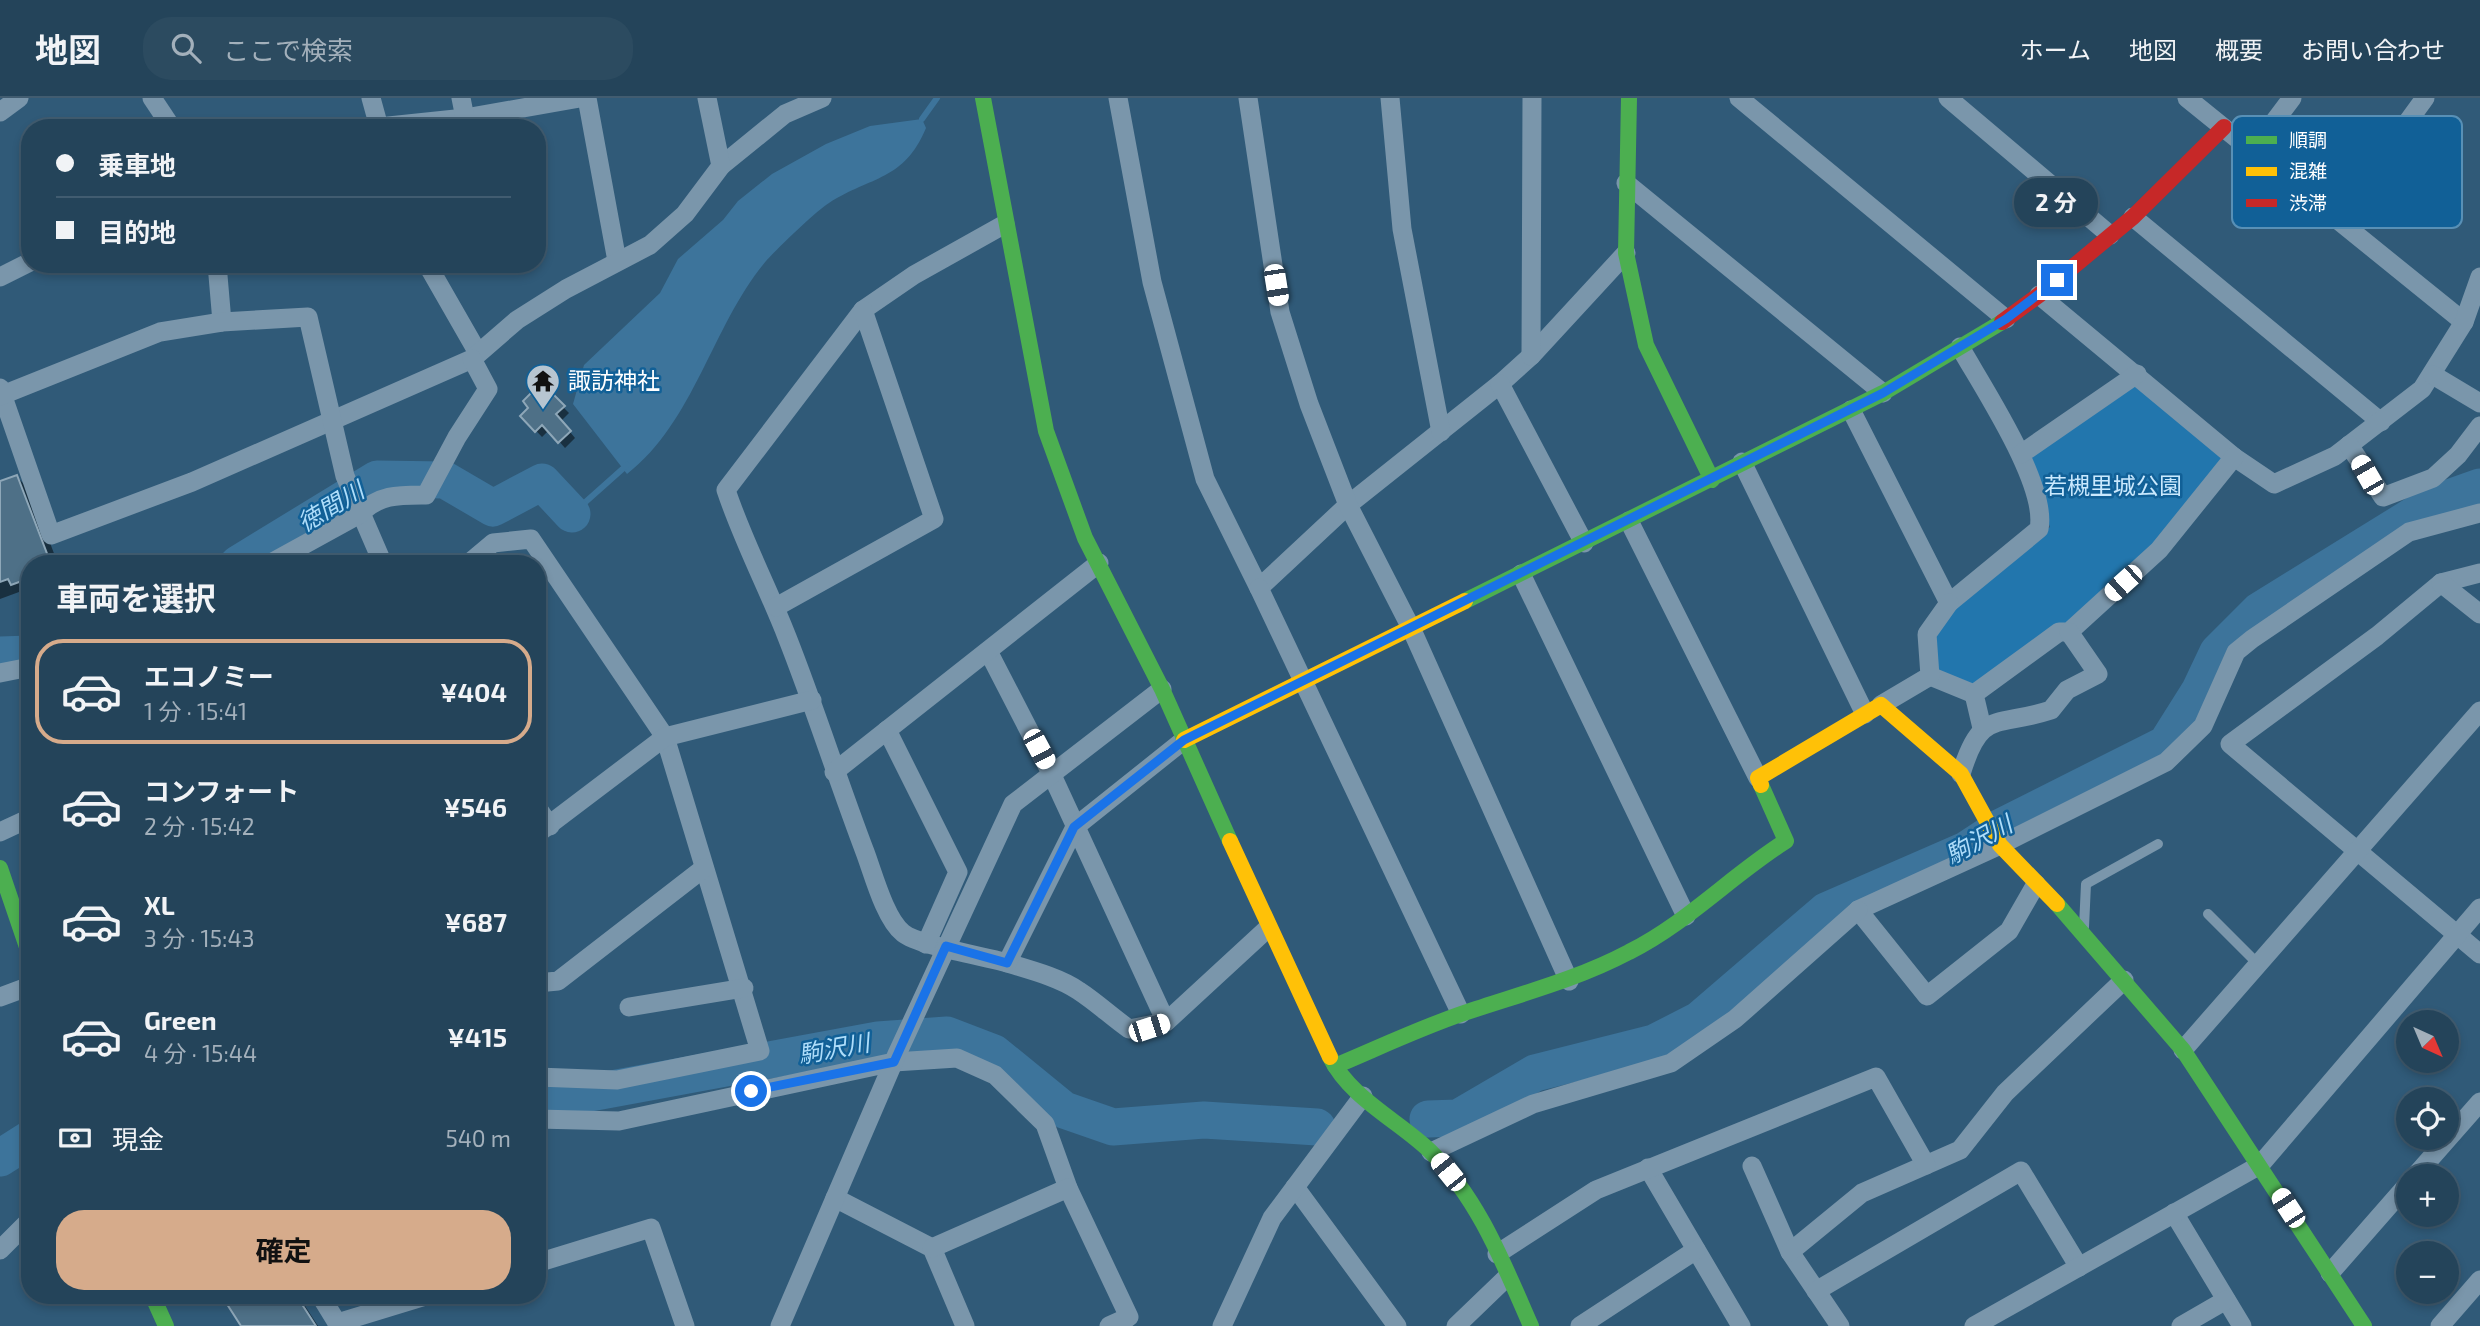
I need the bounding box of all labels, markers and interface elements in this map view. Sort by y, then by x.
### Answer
search box [143,17,633,80]
text: 地図 [35,29,101,69]
icon: search [167,29,205,67]
text: ここで検索 [223,34,353,65]
text: ホーム [2020,35,2091,64]
text: 地図 [2129,35,2177,64]
text: 概要 [2215,35,2263,64]
text: お問い合わせ [2301,35,2445,64]
legend [2232,116,2462,228]
text: 順調 [2289,128,2327,151]
text: 乗車地 [98,149,176,180]
text: 混雑 [2289,159,2327,182]
callout: 2 分 [2015,178,2099,228]
text: 2 分 [2035,188,2077,216]
text: 渋滞 [2289,191,2327,214]
text: 目的地 [98,216,176,247]
car [1263,263,1290,307]
route end [2041,264,2073,296]
temple icon: 諏訪神社 [524,362,562,411]
place label: 諏訪神社 [568,366,660,394]
car [2348,452,2387,498]
park label: 若槻里城公園 [2044,471,2182,499]
water label: 徳間川 [292,473,371,537]
car [2101,561,2146,605]
text: 車両を選択 [56,578,216,616]
icon: car [60,660,123,723]
text: エコノミー [144,660,274,691]
text: ¥404 [440,676,507,707]
text: 1 分 · 15:41 [144,697,247,725]
car [1020,726,1059,772]
icon: car [60,775,123,838]
text: コンフォート [144,775,299,806]
text: ¥546 [443,791,507,822]
water label: 駒沢川 [1940,807,2019,869]
text: 2 分 · 15:42 [144,812,255,840]
text: XL [144,889,175,920]
icon: car [60,890,123,953]
text: ¥687 [444,906,507,937]
text: 3 分 · 15:43 [144,924,254,952]
text: Green [144,1004,217,1035]
icon: car [60,1005,123,1068]
north arrow [2396,1010,2459,1073]
map controls [2396,1010,2459,1304]
car [1126,1012,1173,1044]
text: ¥415 [448,1021,507,1052]
water label: 駒沢川 [796,1026,875,1068]
text: 4 分 · 15:44 [144,1039,257,1067]
route start [735,1075,767,1107]
button: locate [2396,1087,2459,1150]
icon: cash [56,1119,94,1157]
text: 現金 [112,1123,164,1154]
text: 540 m [445,1124,511,1152]
car [1427,1149,1470,1195]
button: + [2396,1164,2459,1227]
car [2268,1185,2309,1231]
button: 確定 [56,1210,511,1290]
button: − [2396,1241,2459,1304]

